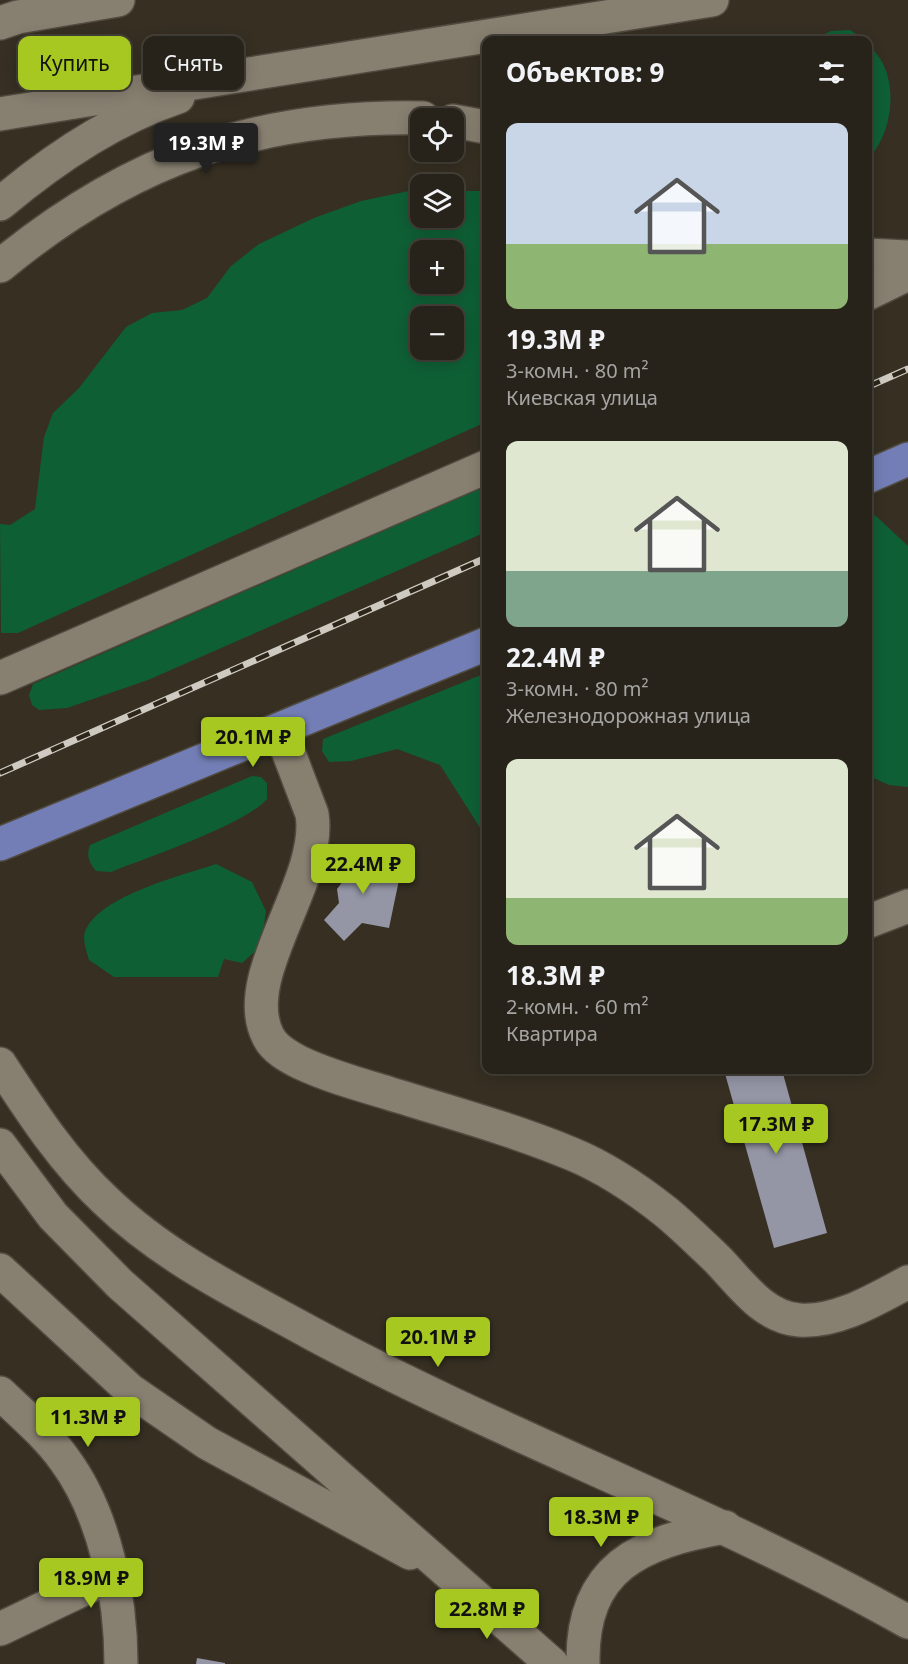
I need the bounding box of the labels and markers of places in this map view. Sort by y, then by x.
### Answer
pin: 19.3M ₽ [151,123,261,174]
pin: 20.1M ₽ [198,717,308,768]
pin: 22.4M ₽ [308,844,418,895]
pin: 17.3M ₽ [721,1104,831,1155]
pin: 20.1M ₽ [383,1317,493,1368]
pin: 11.3M ₽ [33,1397,143,1448]
pin: 18.3M ₽ [546,1497,656,1548]
pin: 18.9M ₽ [36,1558,146,1609]
pin: 22.8M ₽ [432,1589,542,1640]

